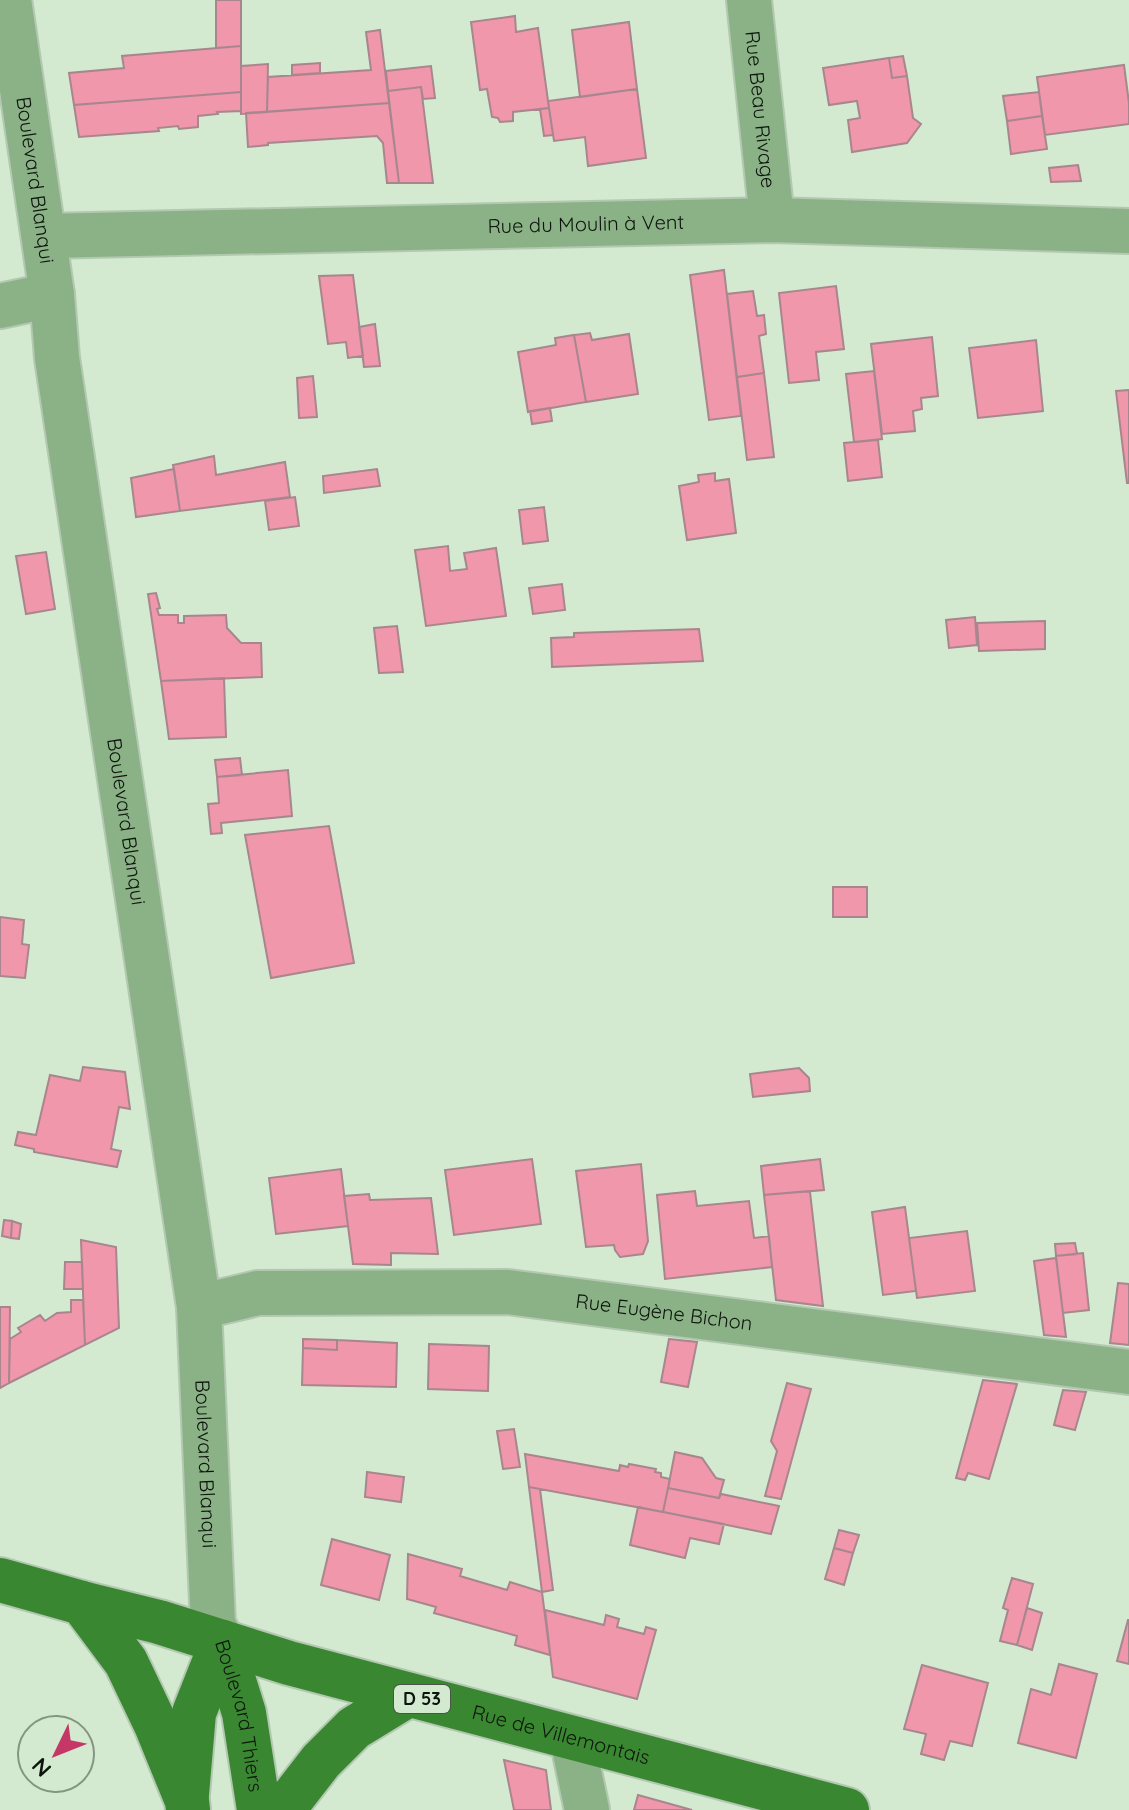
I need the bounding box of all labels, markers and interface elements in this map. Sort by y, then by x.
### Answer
street label: Rue Beau Rivage [740,29,782,189]
street label: Boulevard Blanqui [11,95,60,265]
street label: Rue du Moulin à Vent [487,209,685,238]
street label: Boulevard Blanqui [102,736,152,907]
street label: Rue Eugène Bichon [574,1288,754,1335]
street label: Boulevard Blanqui [190,1379,223,1549]
street label: Boulevard Thiers [210,1636,269,1793]
road number: D 53 [394,1685,450,1713]
street label: Rue de Villemontais [470,1699,653,1770]
north arrow [16,1714,96,1794]
text: N [26,1752,57,1783]

